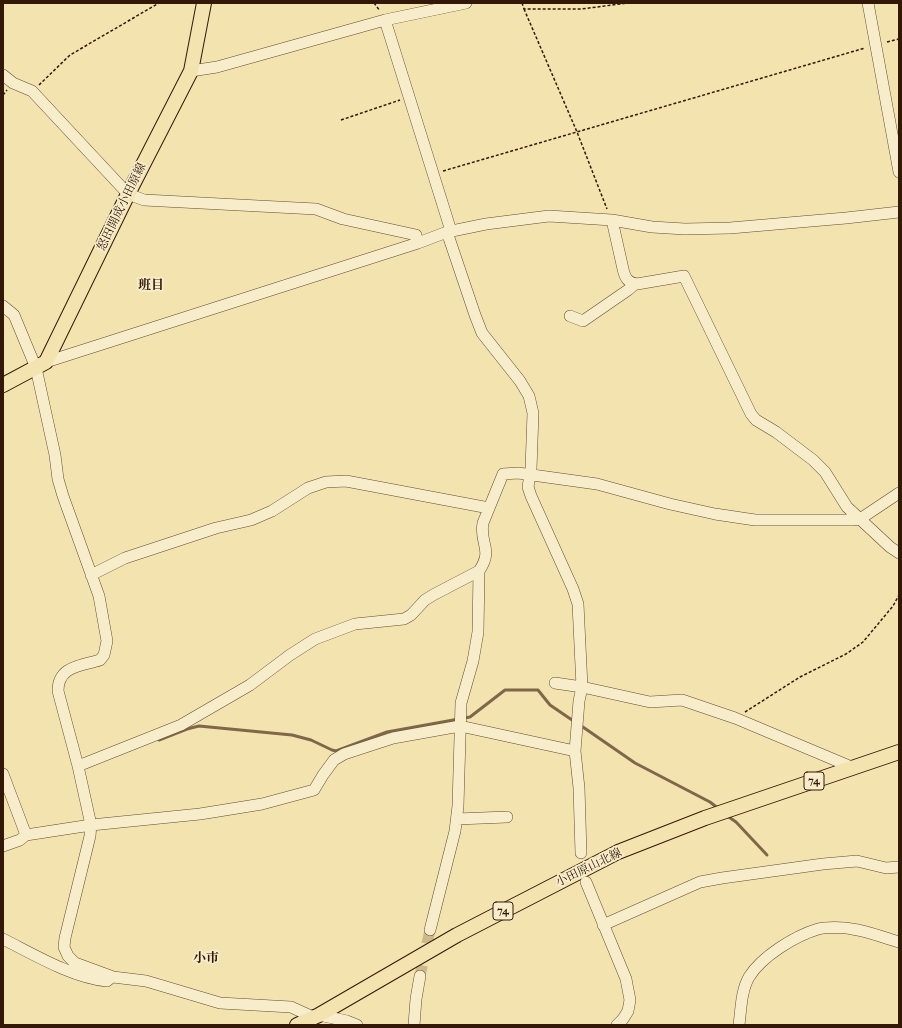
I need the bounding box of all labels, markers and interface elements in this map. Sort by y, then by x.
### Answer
street label: 怒田開成小田原線 [94,161,150,253]
district label: 班目 [138,278,164,294]
road number: 74 [804,772,824,790]
street label: 小田原山北線 [553,846,625,890]
road number: 74 [493,902,513,920]
district label: 小市 [193,951,219,967]

